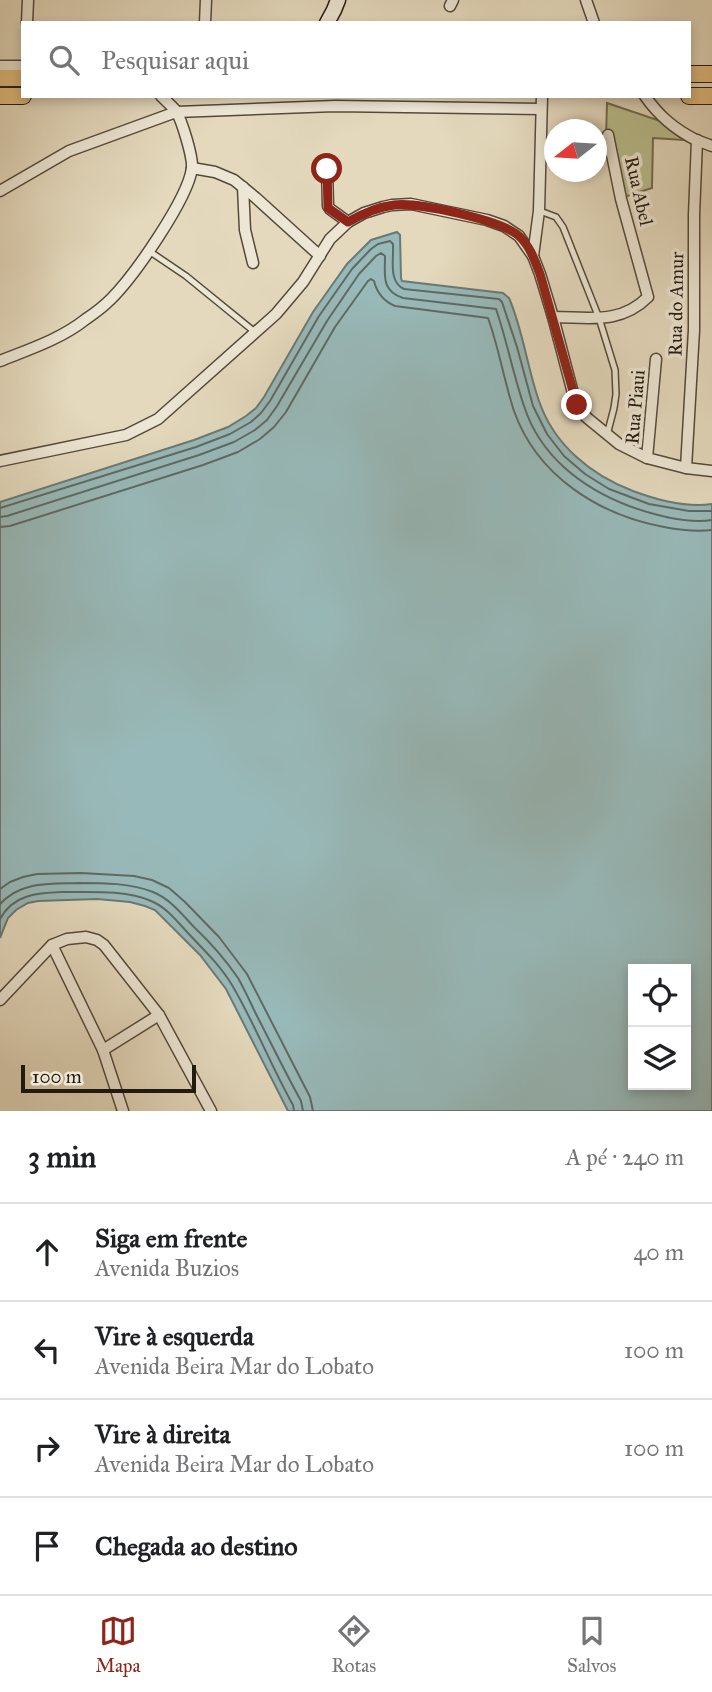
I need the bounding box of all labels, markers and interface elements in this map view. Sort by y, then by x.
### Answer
search box [21,21,691,98]
icon: search [45,41,83,79]
text: Pesquisar aqui [101,44,249,76]
north arrow [544,119,607,182]
route start [311,153,342,184]
street label: Rua Abel [620,154,658,229]
street label: Rua do Amur [664,251,688,357]
street label: Rua Piaui [620,369,650,445]
route end [561,389,592,420]
map controls [628,964,691,1090]
button: locate [628,964,691,1027]
button: layers [628,1027,691,1090]
scale bar [21,1062,196,1094]
text: 100 m [32,1065,82,1088]
text: 3 min [28,1139,96,1175]
text: A pé · 240 m [566,1143,684,1171]
text: Siga em frente [95,1222,247,1254]
icon: ahead [28,1233,66,1271]
text: 40 m [634,1238,684,1266]
text: Avenida Buzios [95,1254,239,1282]
text: Vire à esquerda [95,1320,254,1352]
icon: left [28,1331,66,1369]
text: 100 m [624,1336,684,1364]
text: Avenida Beira Mar do Lobato [95,1352,374,1380]
text: Vire à direita [95,1418,231,1450]
icon: right [28,1429,66,1467]
text: 100 m [624,1434,684,1462]
text: Avenida Beira Mar do Lobato [95,1450,374,1478]
icon: arrive [28,1527,66,1565]
text: Chegada ao destino [95,1530,298,1562]
tab: Mapa [95,1612,141,1677]
tab: Rotas [332,1612,376,1677]
tab: Salvos [567,1612,617,1677]

